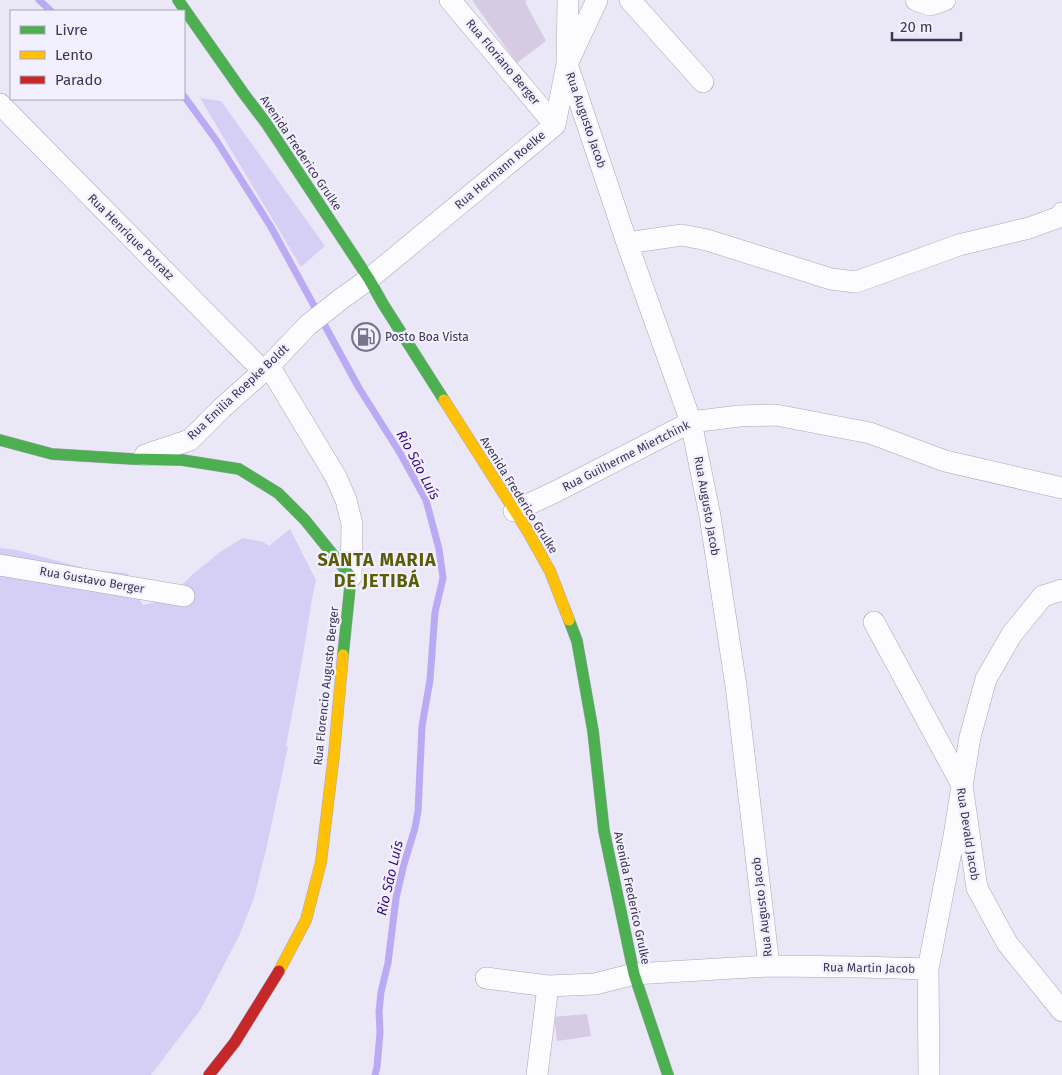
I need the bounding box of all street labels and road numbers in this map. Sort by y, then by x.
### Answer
street label: Rua Floriano Berger [463,16,543,108]
street label: Rua Augusto Jacob [563,70,609,170]
street label: Avenida Frederico Grulke [257,93,345,213]
street label: Rua Hermann Roelke [452,128,548,212]
street label: Rua Henrique Potratz [85,191,177,283]
street label: Rua Emilia Roepke Boldt [184,341,292,443]
street label: Rua Guilherme Miertchink [560,417,693,494]
street label: Avenida Frederico Grulke [477,434,561,556]
street label: Rua Augusto Jacob [691,455,723,557]
street label: Rua Gustavo Berger [38,564,146,596]
street label: Rua Florencio Augusto Berger [311,605,341,766]
street label: Rua Devald Jacob [954,787,982,881]
street label: Avenida Frederico Grulke [611,830,653,966]
street label: Rua Augusto Jacob [749,856,775,958]
street label: Rua Martin Jacob [823,960,915,976]

